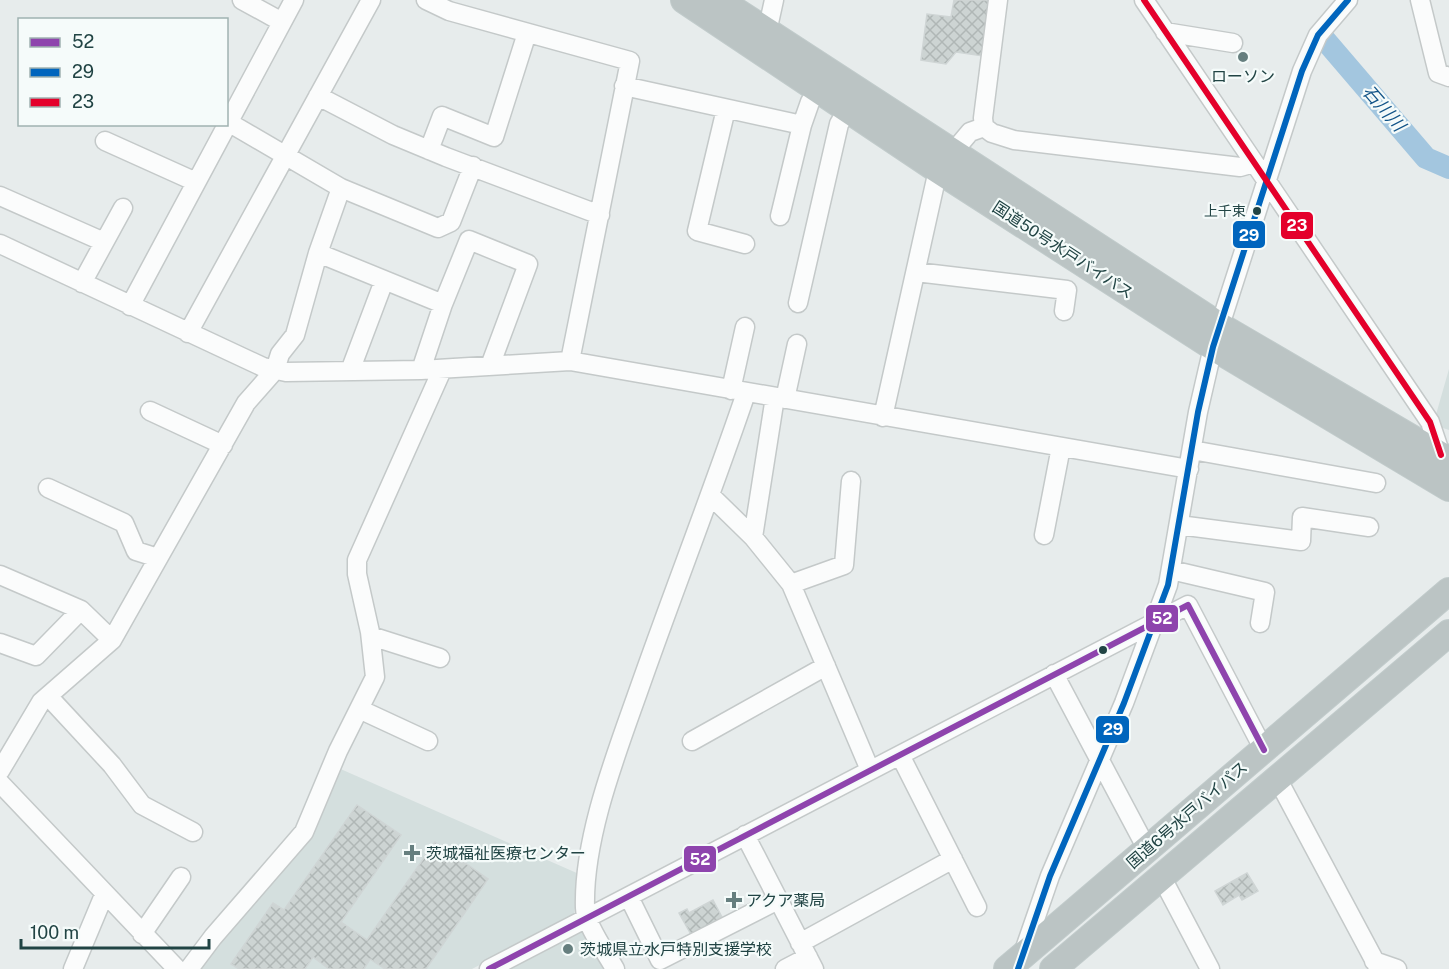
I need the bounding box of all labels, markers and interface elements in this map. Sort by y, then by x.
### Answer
legend [18,18,228,126]
text: 52 [72,31,94,52]
marker: ローソン [1236,50,1250,64]
text: 29 [72,61,94,82]
place label: ローソン [1211,67,1275,86]
water label: 石川川 [1358,81,1411,137]
text: 23 [72,91,94,112]
street label: 国道50号水戸バイパス [989,197,1137,303]
place label: 上千束 [1204,203,1246,219]
marker: 上千束 [1251,205,1263,217]
line badge: 23 [1280,211,1314,240]
text: 23 [1287,216,1307,235]
line badge: 29 [1232,220,1266,249]
text: 29 [1239,226,1259,245]
line badge: 52 [1145,604,1179,633]
text: 52 [1152,609,1172,628]
unlabelled marker [1097,644,1109,656]
line badge: 29 [1095,715,1130,744]
text: 29 [1103,720,1123,739]
street label: 国道6号水戸バイパス [1123,757,1251,873]
marker: 茨城福祉医療センター [403,844,421,862]
place label: 茨城福祉医療センター [426,844,586,863]
line badge: 52 [683,845,717,873]
text: 52 [690,850,710,869]
place label: アクア薬局 [746,891,825,910]
marker: アクア薬局 [727,893,741,907]
scale bar [21,912,208,950]
text: 100 m [30,922,79,943]
place label: 茨城県立水戸特別支援学校 [580,940,772,959]
marker: 茨城県立水戸特別支援学校 [561,942,575,956]

